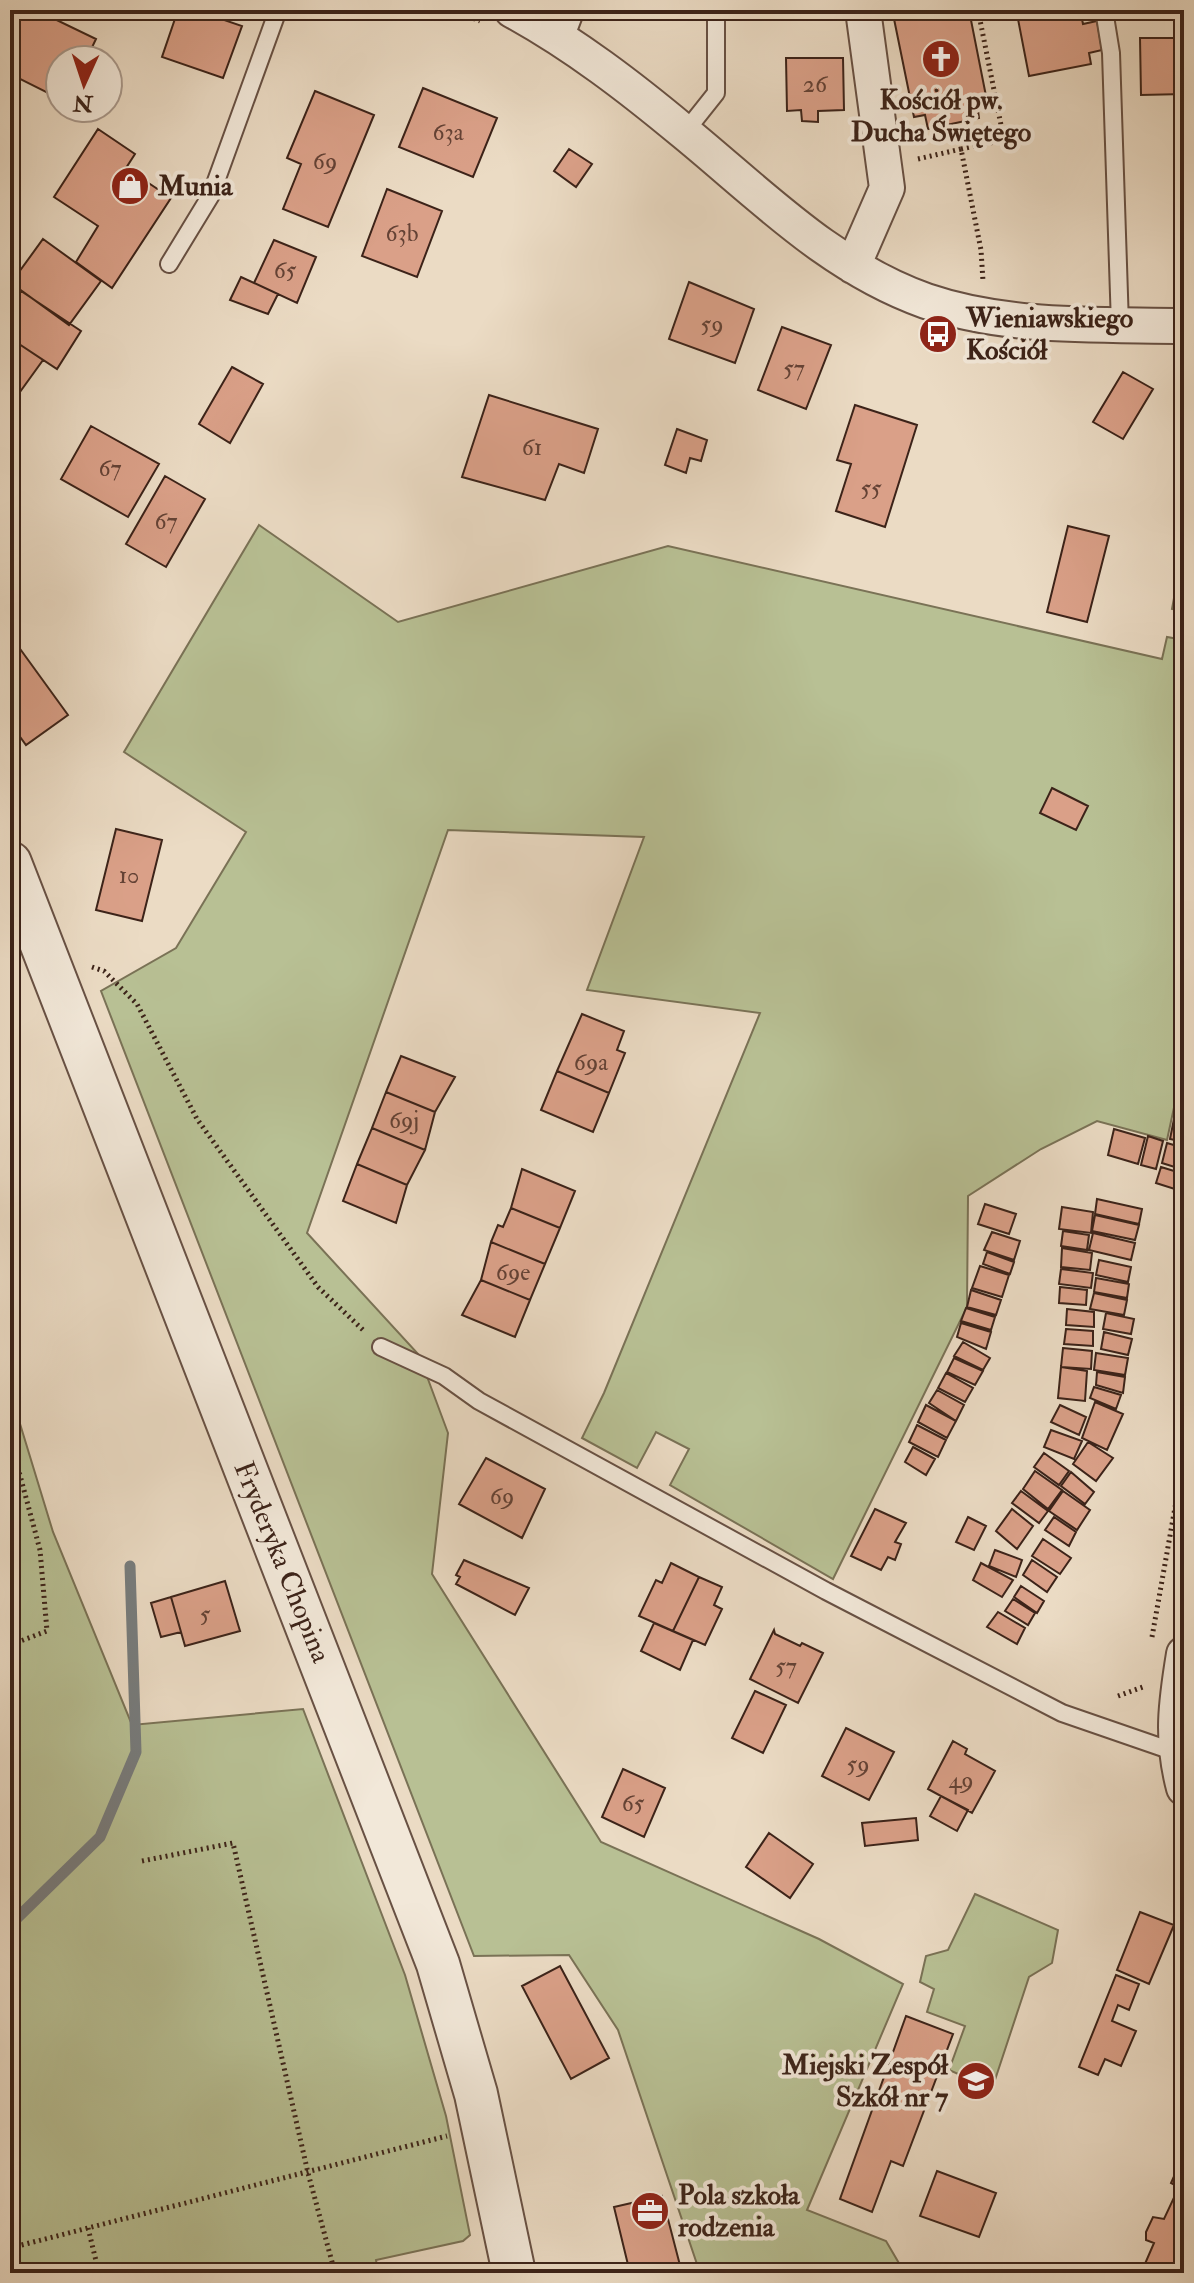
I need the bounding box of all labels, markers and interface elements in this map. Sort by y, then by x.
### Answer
church icon: Kościół pw. Ducha Świętego [920,38,962,80]
north arrow [44,44,124,124]
house number: 26 [803,69,829,100]
place label: Kościół pw. Ducha Świętego [851,83,1032,150]
text: N [72,88,95,118]
house number: 63a [432,117,465,148]
house number: 69 [313,146,337,177]
shop icon: Munia [109,165,151,207]
place label: Munia [157,169,234,204]
house number: 63b [385,218,419,249]
house number: 65 [274,255,297,286]
place label: Wieniawskiego Kościół [965,301,1134,368]
house number: 59 [701,309,723,340]
bus stop icon: Wieniawskiego Kościół [917,313,959,355]
house number: 57 [783,353,805,384]
house number: 61 [522,432,542,463]
house number: 67 [98,453,122,484]
house number: 55 [860,473,882,504]
house number: 67 [154,506,178,537]
house number: 10 [119,860,139,891]
house number: 69a [574,1047,609,1078]
house number: 69j [389,1105,419,1136]
house number: 69e [496,1257,530,1288]
street label: Fryderyka Chopina [226,1456,339,1668]
house number: 69 [490,1481,514,1512]
house number: 5 [200,1599,211,1630]
house number: 57 [775,1651,797,1682]
house number: 59 [847,1749,869,1780]
house number: 49 [948,1765,974,1796]
house number: 65 [622,1788,645,1819]
place label: Miejski Zespół Szkół nr 7 [781,2048,949,2115]
school or university icon: Miejski Zespół Szkół nr 7 [955,2060,997,2102]
place label: Pola szkoła rodzenia [678,2178,801,2245]
office icon: Pola szkoła rodzenia [629,2190,671,2232]

